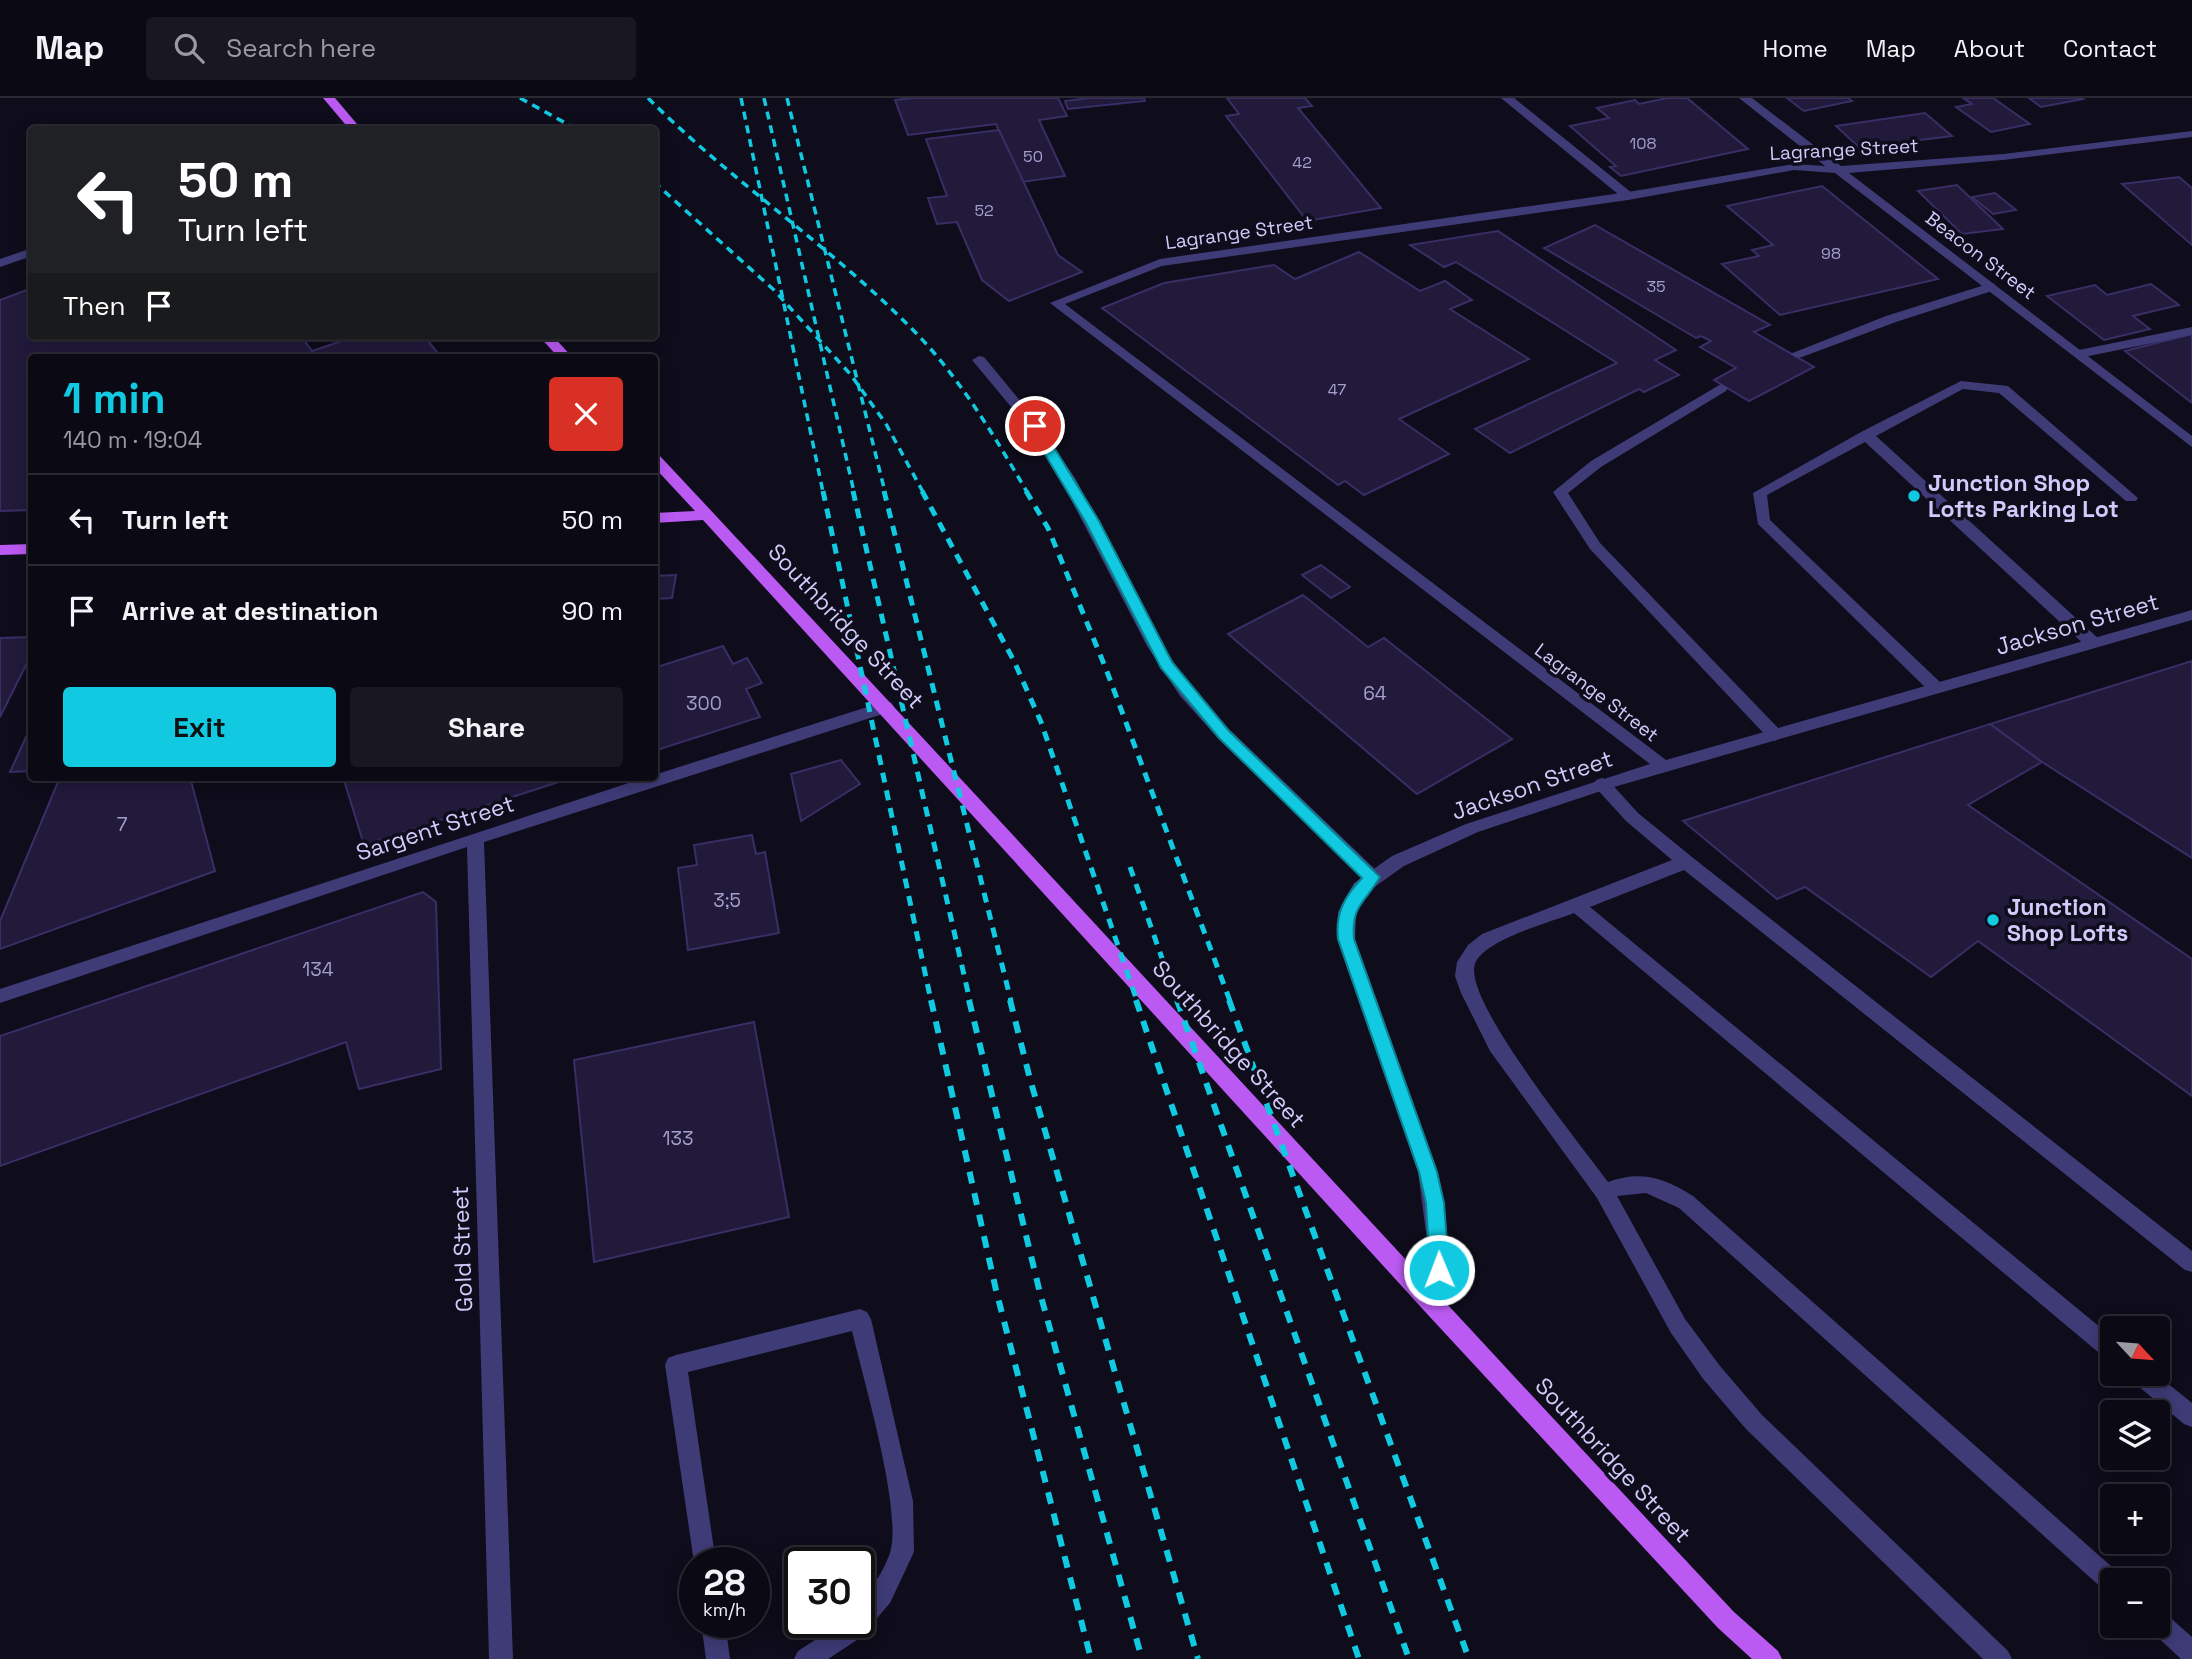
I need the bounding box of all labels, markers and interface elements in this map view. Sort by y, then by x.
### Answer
search box [146,17,636,80]
text: Map [35,27,104,69]
icon: search [170,29,208,67]
text: Search here [226,31,376,65]
text: Home [1762,33,1828,64]
text: Map [1866,33,1916,64]
text: About [1954,33,2025,64]
text: Contact [2063,33,2157,64]
house number: 108 [1630,133,1656,154]
street label: Lagrange Street [1769,133,1919,166]
house number: 50 [1023,146,1043,167]
text: 50 m [178,149,293,211]
house number: 42 [1292,152,1312,173]
icon: left [63,154,154,245]
house number: 52 [974,200,994,221]
street label: Beacon Street [1920,206,2041,305]
text: Turn left [178,210,308,250]
street label: Lagrange Street [1164,210,1315,255]
house number: 98 [1821,243,1841,264]
house number: 35 [1646,276,1666,297]
icon: arrive [140,287,178,325]
text: Then [63,289,126,323]
text: 1 min [63,372,166,425]
button: close [549,377,623,451]
house number: 47 [1328,379,1346,400]
pin [1005,396,1065,456]
icon: arrive [1016,407,1054,445]
text: 140 m · 19:04 [63,425,202,455]
place label: Junction Shop Lofts Parking Lot [1928,468,2119,524]
marker: Junction Shop Lofts Parking Lot [1906,488,1922,504]
icon: left [63,501,101,539]
text: Turn left [122,503,229,537]
text: 50 m [562,503,623,537]
street label: Southbridge Street [762,537,930,715]
street label: Jackson Street [1992,586,2162,662]
icon: arrive [63,592,101,630]
text: Arrive at destination [122,594,379,628]
text: 90 m [561,594,623,628]
street label: Lagrange Street [1530,638,1664,747]
house number: 64 [1363,681,1387,706]
button: Exit [63,687,336,767]
button: Share [350,687,623,767]
house number: 300 [686,691,722,716]
street label: Jackson Street [1447,743,1617,827]
street label: Sargent Street [352,788,518,868]
house number: 7 [117,812,128,837]
house number: 3;5 [713,888,741,913]
place label: Junction Shop Lofts [2007,892,2128,948]
marker: Junction Shop Lofts [1985,912,2001,928]
street label: Southbridge Street [1146,954,1312,1134]
house number: 134 [302,957,334,982]
house number: 133 [663,1126,693,1151]
street label: Gold Street [445,1185,479,1313]
position arrow [1402,1233,1476,1307]
north arrow [2100,1316,2170,1386]
map controls [2100,1316,2170,1638]
street label: Southbridge Street [1529,1371,1697,1549]
button: layers [2100,1400,2170,1470]
button: + [2100,1484,2170,1554]
speed limit sign: 30 [784,1547,875,1638]
text: 28 [704,1561,745,1605]
button: − [2100,1568,2170,1638]
text: km/h [703,1598,746,1621]

